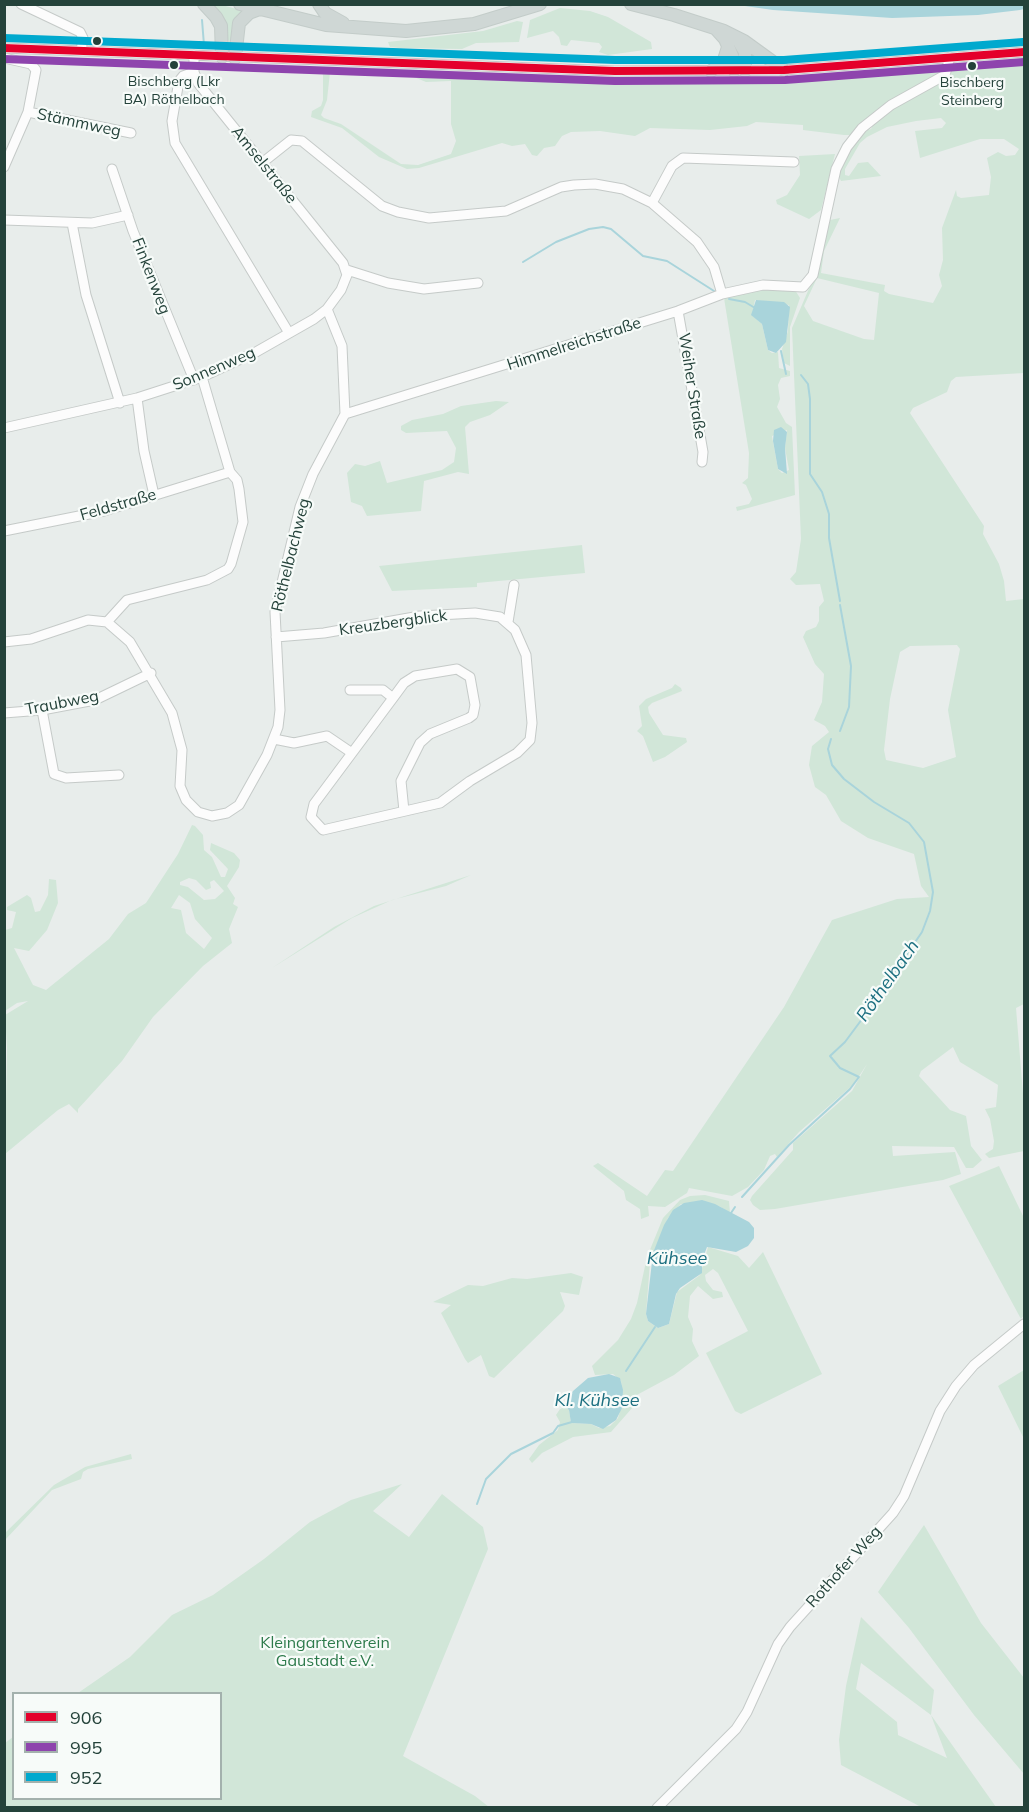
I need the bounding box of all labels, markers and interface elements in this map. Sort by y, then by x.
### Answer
unlabelled marker [91,35,103,47]
marker: Bischberg (Lkr BA) Röthelbach [168,59,180,71]
marker: Bischberg Steinberg [966,60,978,72]
place label: Bischberg (Lkr BA) Röthelbach [123,74,225,106]
place label: Bischberg Steinberg [940,75,1004,108]
street label: Stämmweg [35,105,123,141]
street label: Amselstraße [227,122,301,208]
street label: Finkenweg [128,235,174,317]
street label: Himmelreichstraße [505,313,643,375]
street label: Weiher Straße [674,332,710,440]
street label: Sonnenweg [170,343,258,395]
street label: Feldstraße [78,485,158,525]
street label: Röthelbachweg [268,496,314,614]
street label: Kreuzbergblick [338,606,448,640]
street label: Traubweg [24,686,100,720]
water label: Röthelbach [852,936,924,1026]
water label: Kühsee [647,1248,707,1270]
water label: Kl. Kühsee [554,1390,640,1412]
street label: Rothofer Weg [802,1522,886,1612]
park label: Kleingartenverein Gaustadt e.V. [260,1633,390,1671]
legend [12,1692,222,1800]
text: 906 [70,1706,102,1729]
text: 995 [70,1736,102,1759]
text: 952 [70,1766,102,1789]

